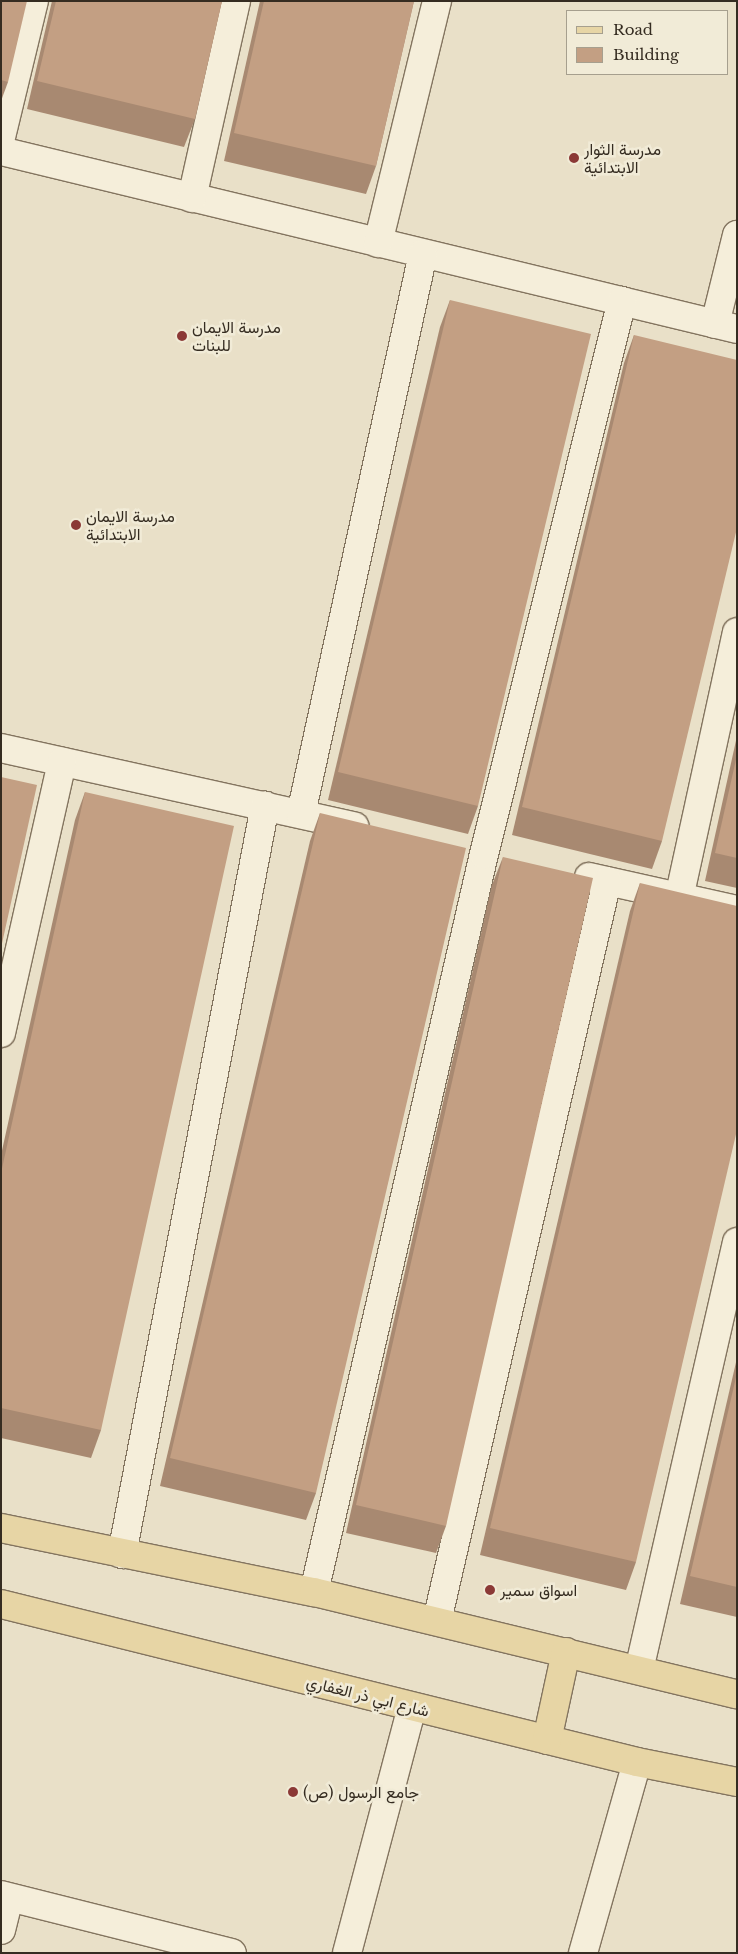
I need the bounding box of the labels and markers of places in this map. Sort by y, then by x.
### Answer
place label: مدرسة الثوار الابتدائية [584,139,661,177]
marker: مدرسة الثوار الابتدائية [568,152,580,164]
place label: مدرسة الايمان للبنات [192,317,281,355]
marker: مدرسة الايمان للبنات [176,330,188,342]
place label: مدرسة الايمان الابتدائية [86,506,175,544]
marker: مدرسة الايمان الابتدائية [70,519,82,531]
place label: اسواق سمير [500,1580,577,1600]
marker: اسواق سمير [484,1584,496,1596]
place label: جامع الرسول (ص) [303,1782,419,1802]
marker: جامع الرسول (ص) [287,1786,299,1798]

